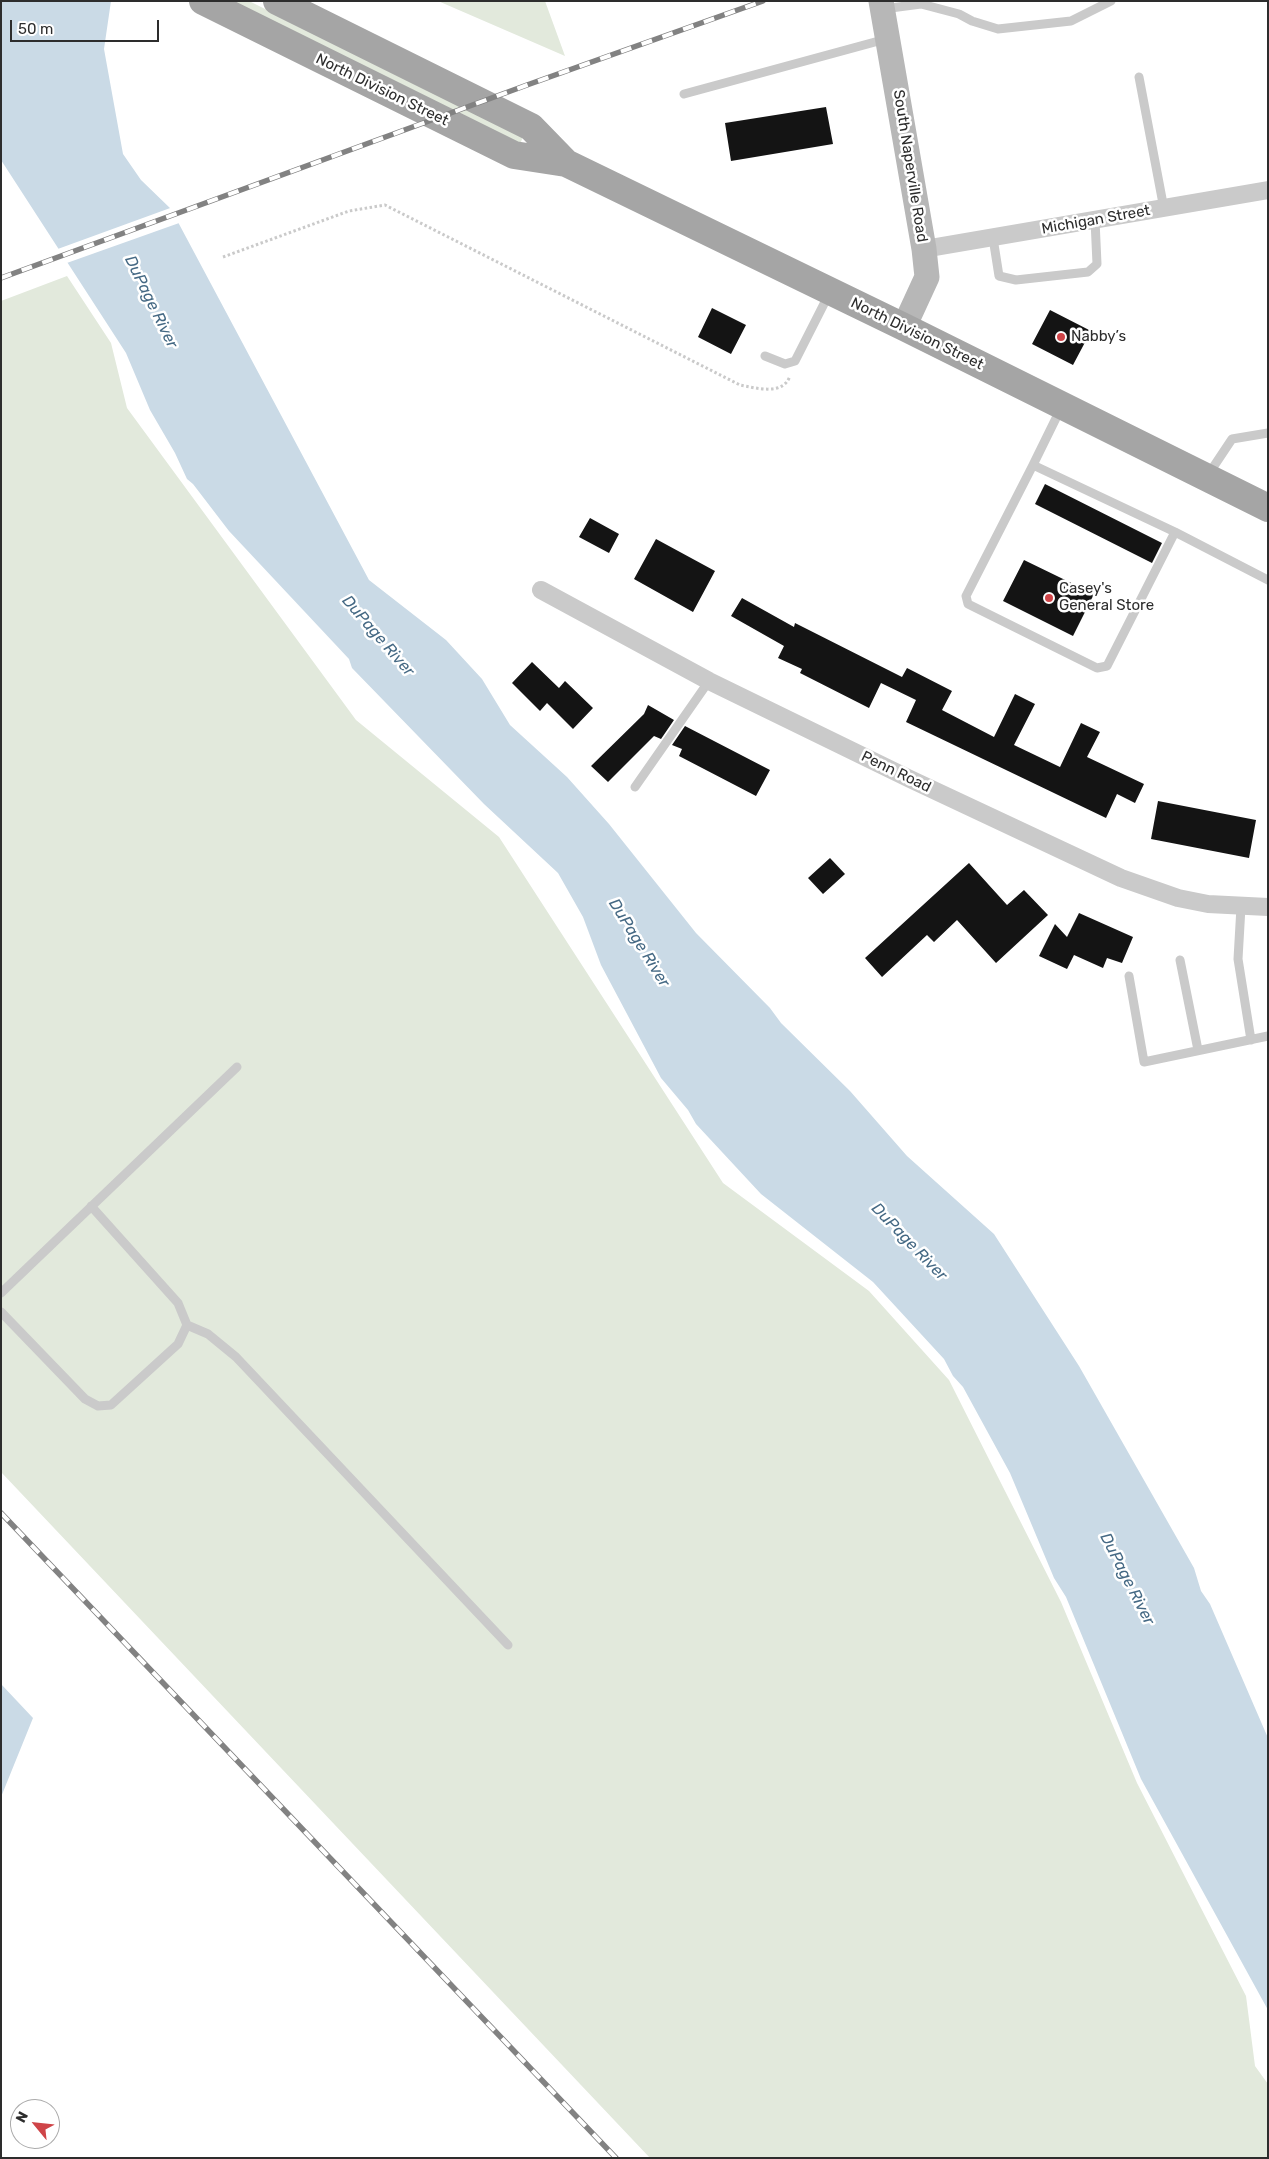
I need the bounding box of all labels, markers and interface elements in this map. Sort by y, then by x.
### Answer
scale bar [12,10,161,42]
text: 50 m [18,20,53,38]
street label: North Division Street [313,50,451,130]
street label: South Naperville Road [889,88,931,244]
street label: Michigan Street [1040,202,1152,238]
water label: DuPage River [120,253,182,351]
street label: North Division Street [848,294,986,374]
place label: Nabby’s [1071,328,1126,346]
marker: Nabby’s [1055,331,1067,343]
place label: Casey's General Store [1059,580,1154,615]
water label: DuPage River [338,592,418,680]
marker: Casey's General Store [1043,592,1055,604]
street label: Penn Road [858,747,934,797]
water label: DuPage River [604,895,674,991]
water label: DuPage River [867,1199,951,1285]
water label: DuPage River [1096,1530,1158,1628]
north arrow [10,2099,60,2149]
text: N [12,2109,32,2126]

